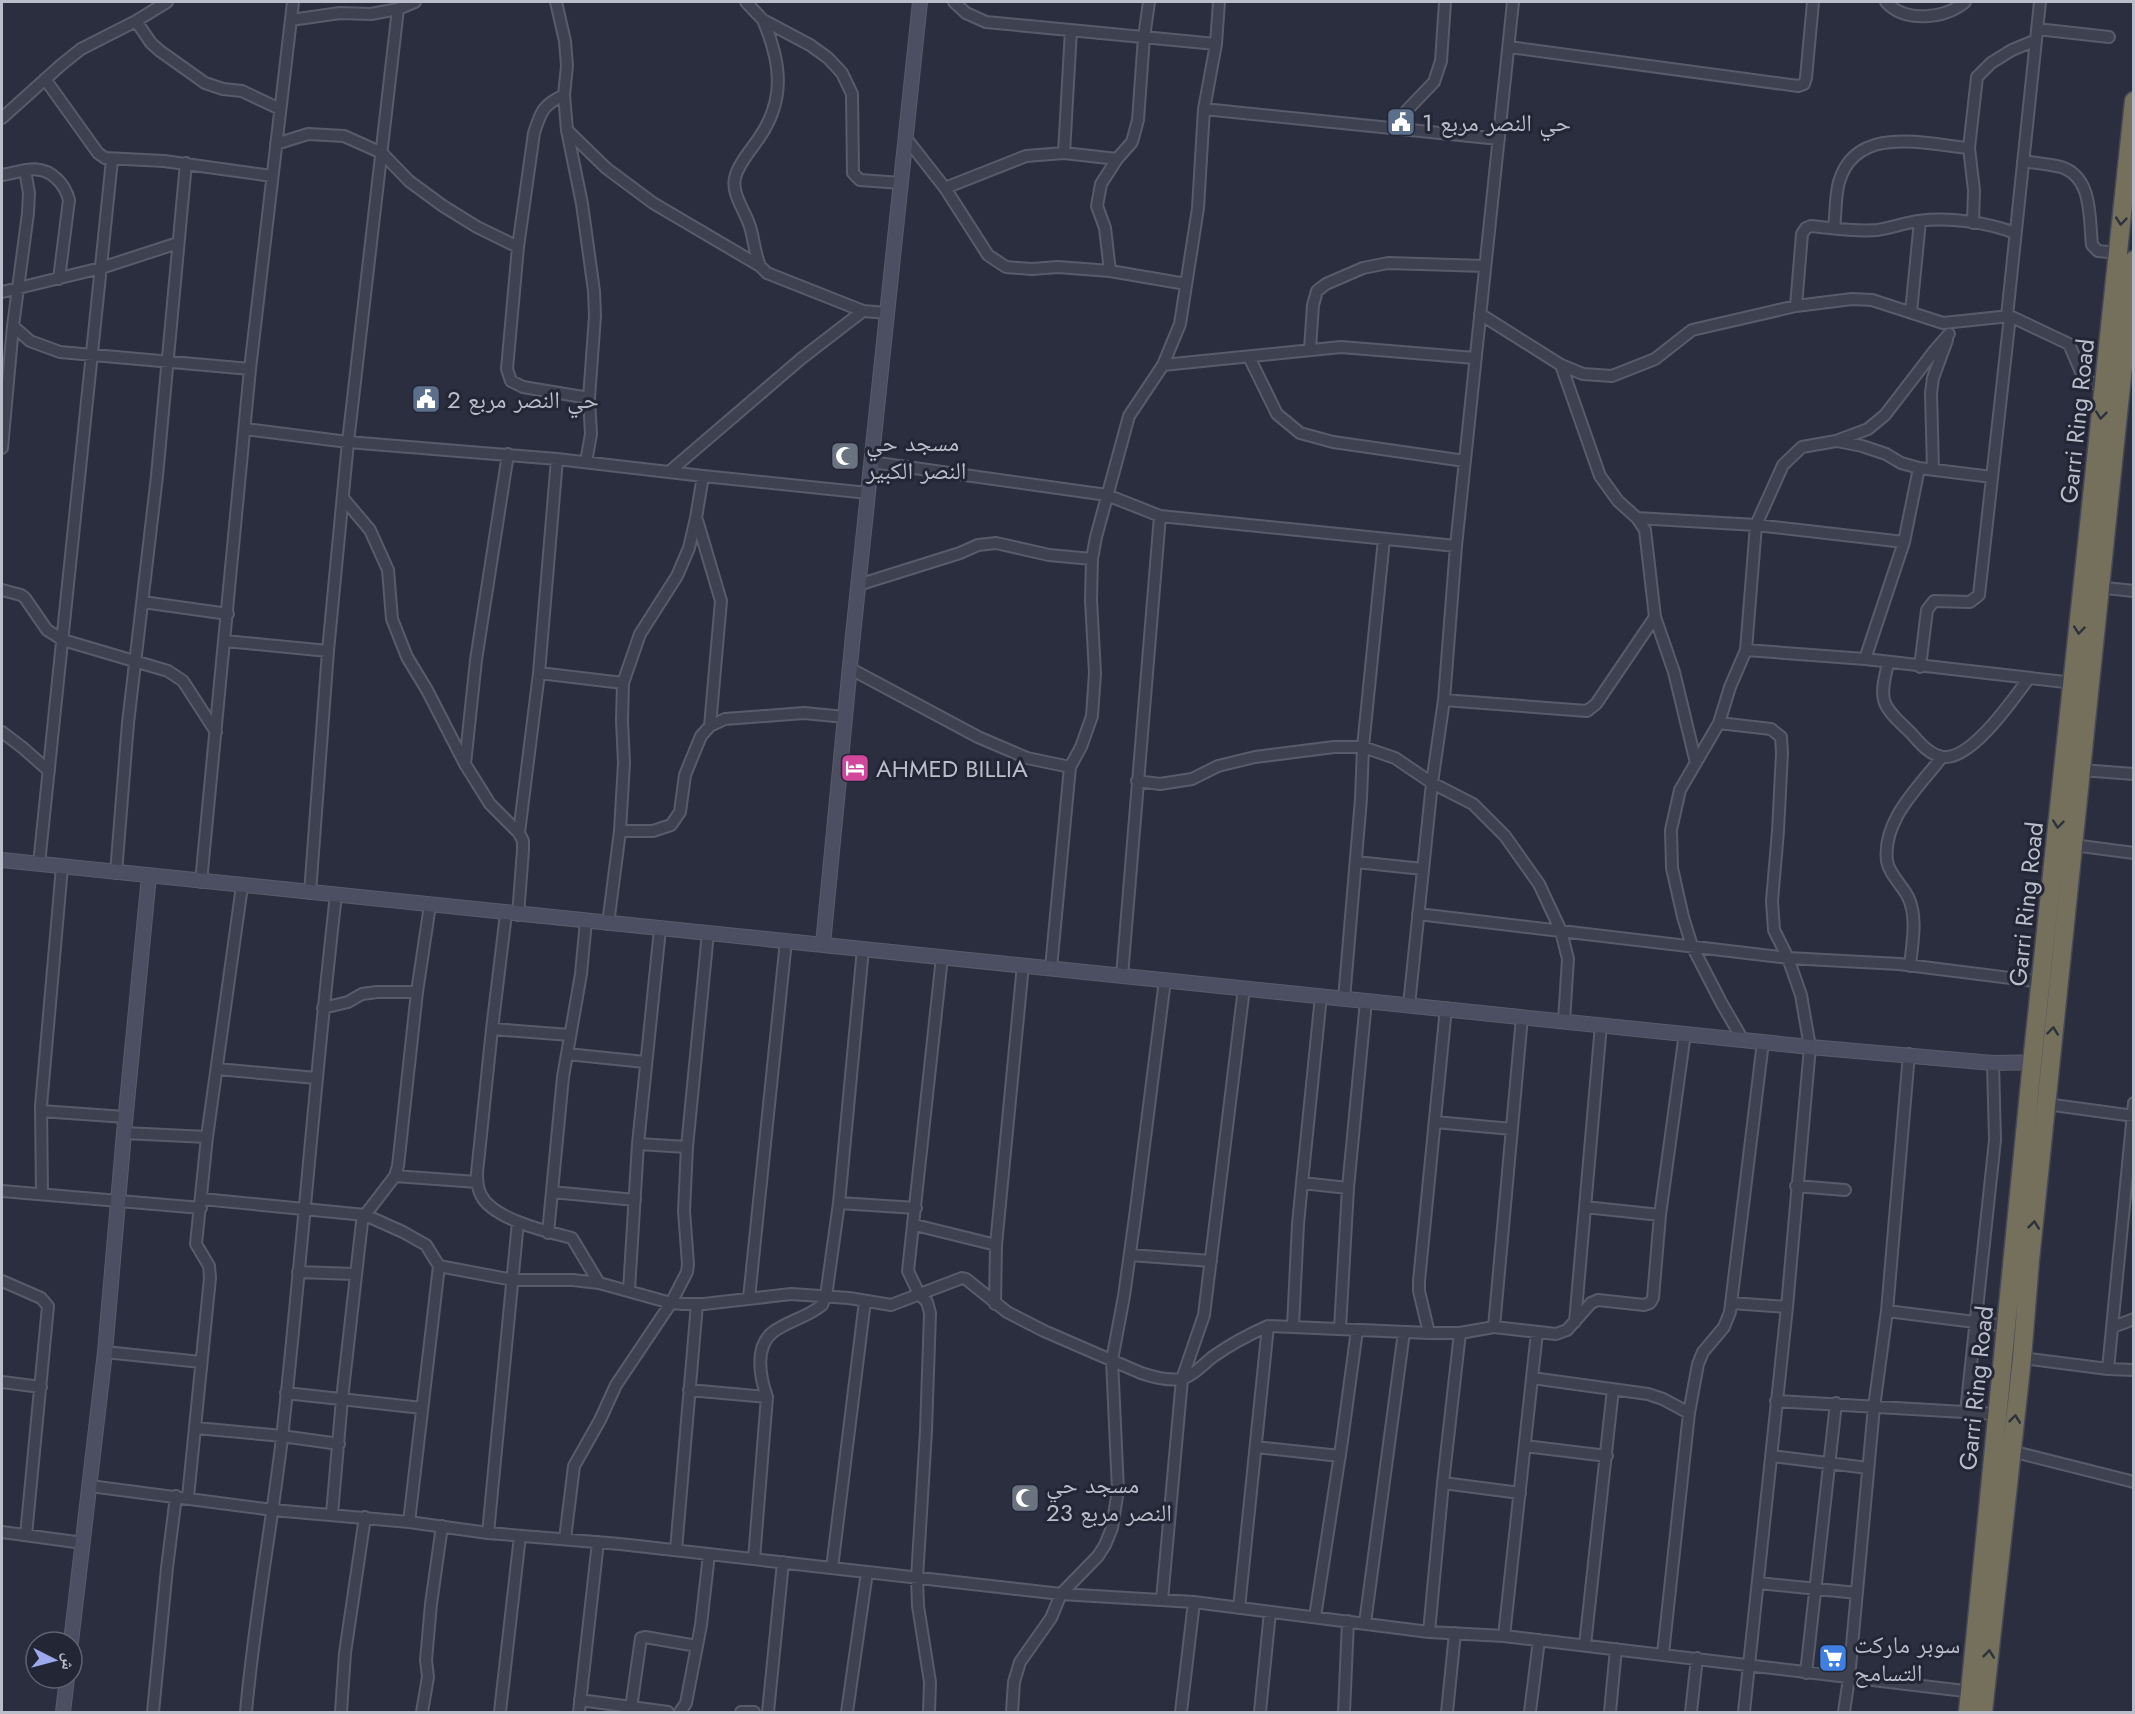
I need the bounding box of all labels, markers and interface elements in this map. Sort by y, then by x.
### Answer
place label: حي النصر مربع 1 [1422,105,1571,142]
public building icon: حي النصر مربع 1 [1385,106,1417,138]
one-way arrow [2115,217,2128,226]
street label: Garri Ring Road [2051,337,2103,505]
place label: حي النصر مربع 2 [447,382,599,419]
public building icon: حي النصر مربع 2 [410,383,442,415]
one-way arrow [2096,411,2108,420]
place label: مسجد حي النصر الكبير [865,425,967,488]
mosque icon: مسجد حي النصر الكبير [829,440,861,472]
one-way arrow [2073,626,2086,635]
place label: AHMED BILLIA [876,751,1028,786]
hotel icon: AHMED BILLIA [839,752,871,784]
street label: Garri Ring Road [2000,820,2052,988]
one-way arrow [2052,820,2065,829]
one-way arrow [2047,1026,2059,1035]
one-way arrow [2027,1220,2039,1229]
street label: Garri Ring Road [1950,1304,2002,1472]
one-way arrow [2008,1414,2020,1423]
place label: مسجد حي النصر مربع 23 [1046,1467,1172,1530]
mosque icon: مسجد حي النصر مربع 23 [1009,1482,1041,1514]
place label: سوبر ماركت التسامح [1854,1627,1960,1690]
north arrow [24,1630,84,1690]
supermarket icon: سوبر ماركت التسامح [1817,1642,1849,1674]
one-way arrow [1982,1650,1995,1659]
text: ش [56,1652,81,1671]

